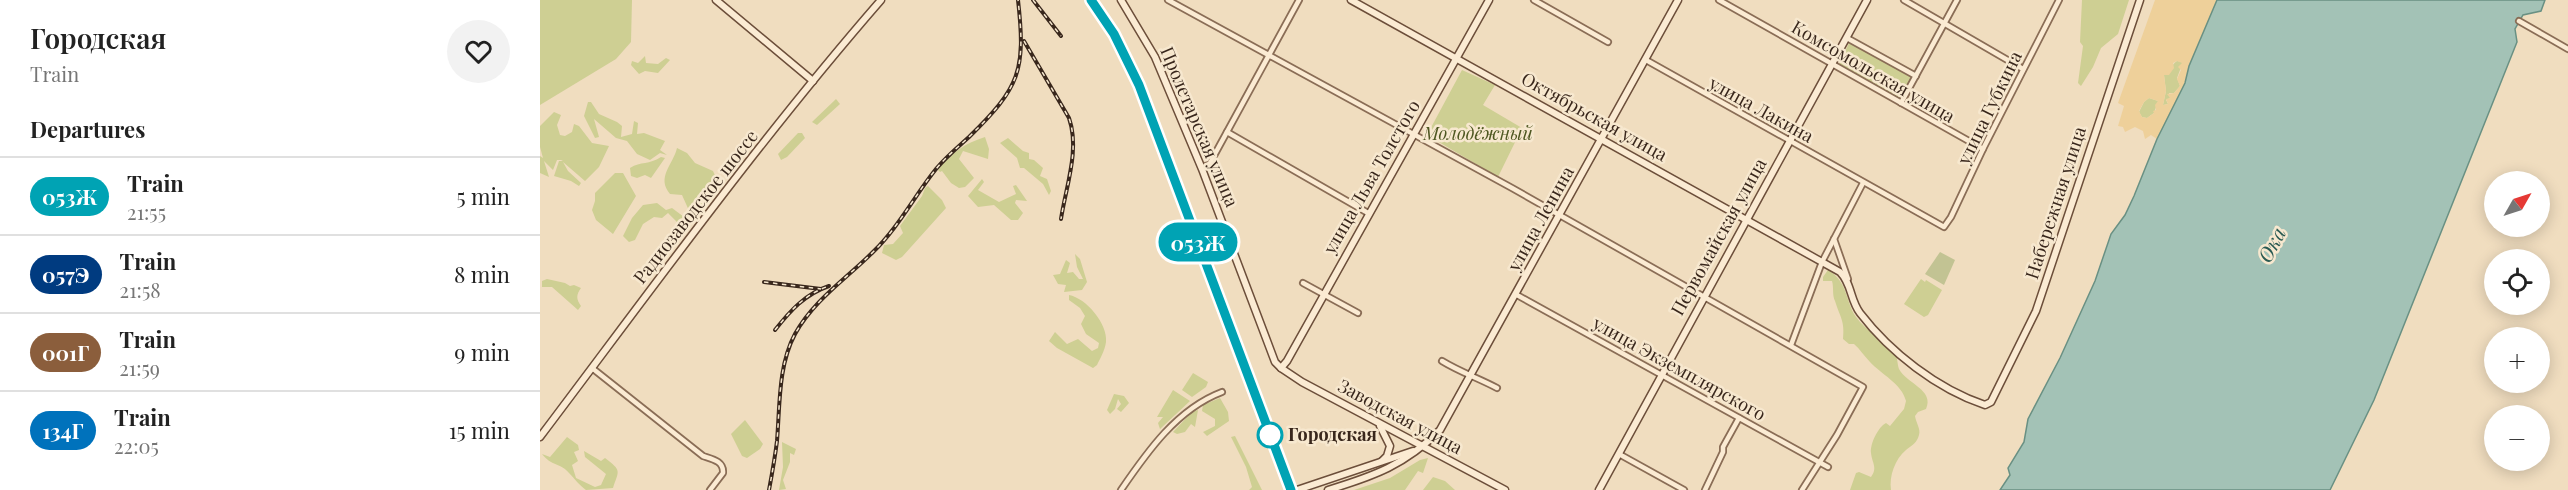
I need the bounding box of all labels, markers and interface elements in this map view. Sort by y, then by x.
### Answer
street label: Комсомольская улица [1787,15,1960,128]
text: Городская [30,19,166,56]
button: heart [447,20,510,83]
street label: Пролетарская улица [1155,43,1245,210]
street label: улица Губкина [1951,47,2027,169]
text: Train [30,60,79,87]
street label: Октябрьская улица [1517,66,1672,166]
street label: улица Лакина [1704,70,1818,148]
street label: улица Льва Толстого [1317,95,1425,259]
text: Departures [30,114,145,144]
park label: Молодёжный [1422,121,1533,145]
street label: Набережная улица [2019,123,2091,282]
street label: Радиозаводское шоссе [628,125,763,288]
street label: Первомайская улица [1665,154,1771,319]
street label: улица Ленина [1501,162,1579,276]
text: Train [127,168,184,198]
north arrow [2484,171,2550,237]
map controls [2484,171,2550,471]
text: 5 min [457,181,510,211]
text: 053Ж [42,182,97,210]
text: 21:55 [127,198,166,225]
line badge: 053Ж [1156,222,1240,262]
water label: Ока [2250,222,2291,267]
text: 053Ж [1170,228,1226,256]
text: Train [120,246,176,276]
button: locate [2484,249,2550,315]
text: 8 min [454,259,510,289]
text: 057Э [42,260,90,288]
text: 21:58 [120,276,161,303]
street label: улица Экземплярского [1588,310,1770,426]
text: Train [119,324,176,354]
button: + [2484,327,2550,393]
text: 9 min [454,337,510,367]
text: 001Г [42,338,89,366]
text: 21:59 [119,354,160,381]
street label: Заводская улица [1334,373,1467,459]
text: Train [114,402,171,432]
button: − [2484,405,2550,471]
text: 15 min [449,415,510,445]
text: 134Г [42,416,84,444]
marker: Городская [1257,422,1283,448]
place label: Городская [1288,422,1377,446]
text: 22:05 [114,432,159,459]

